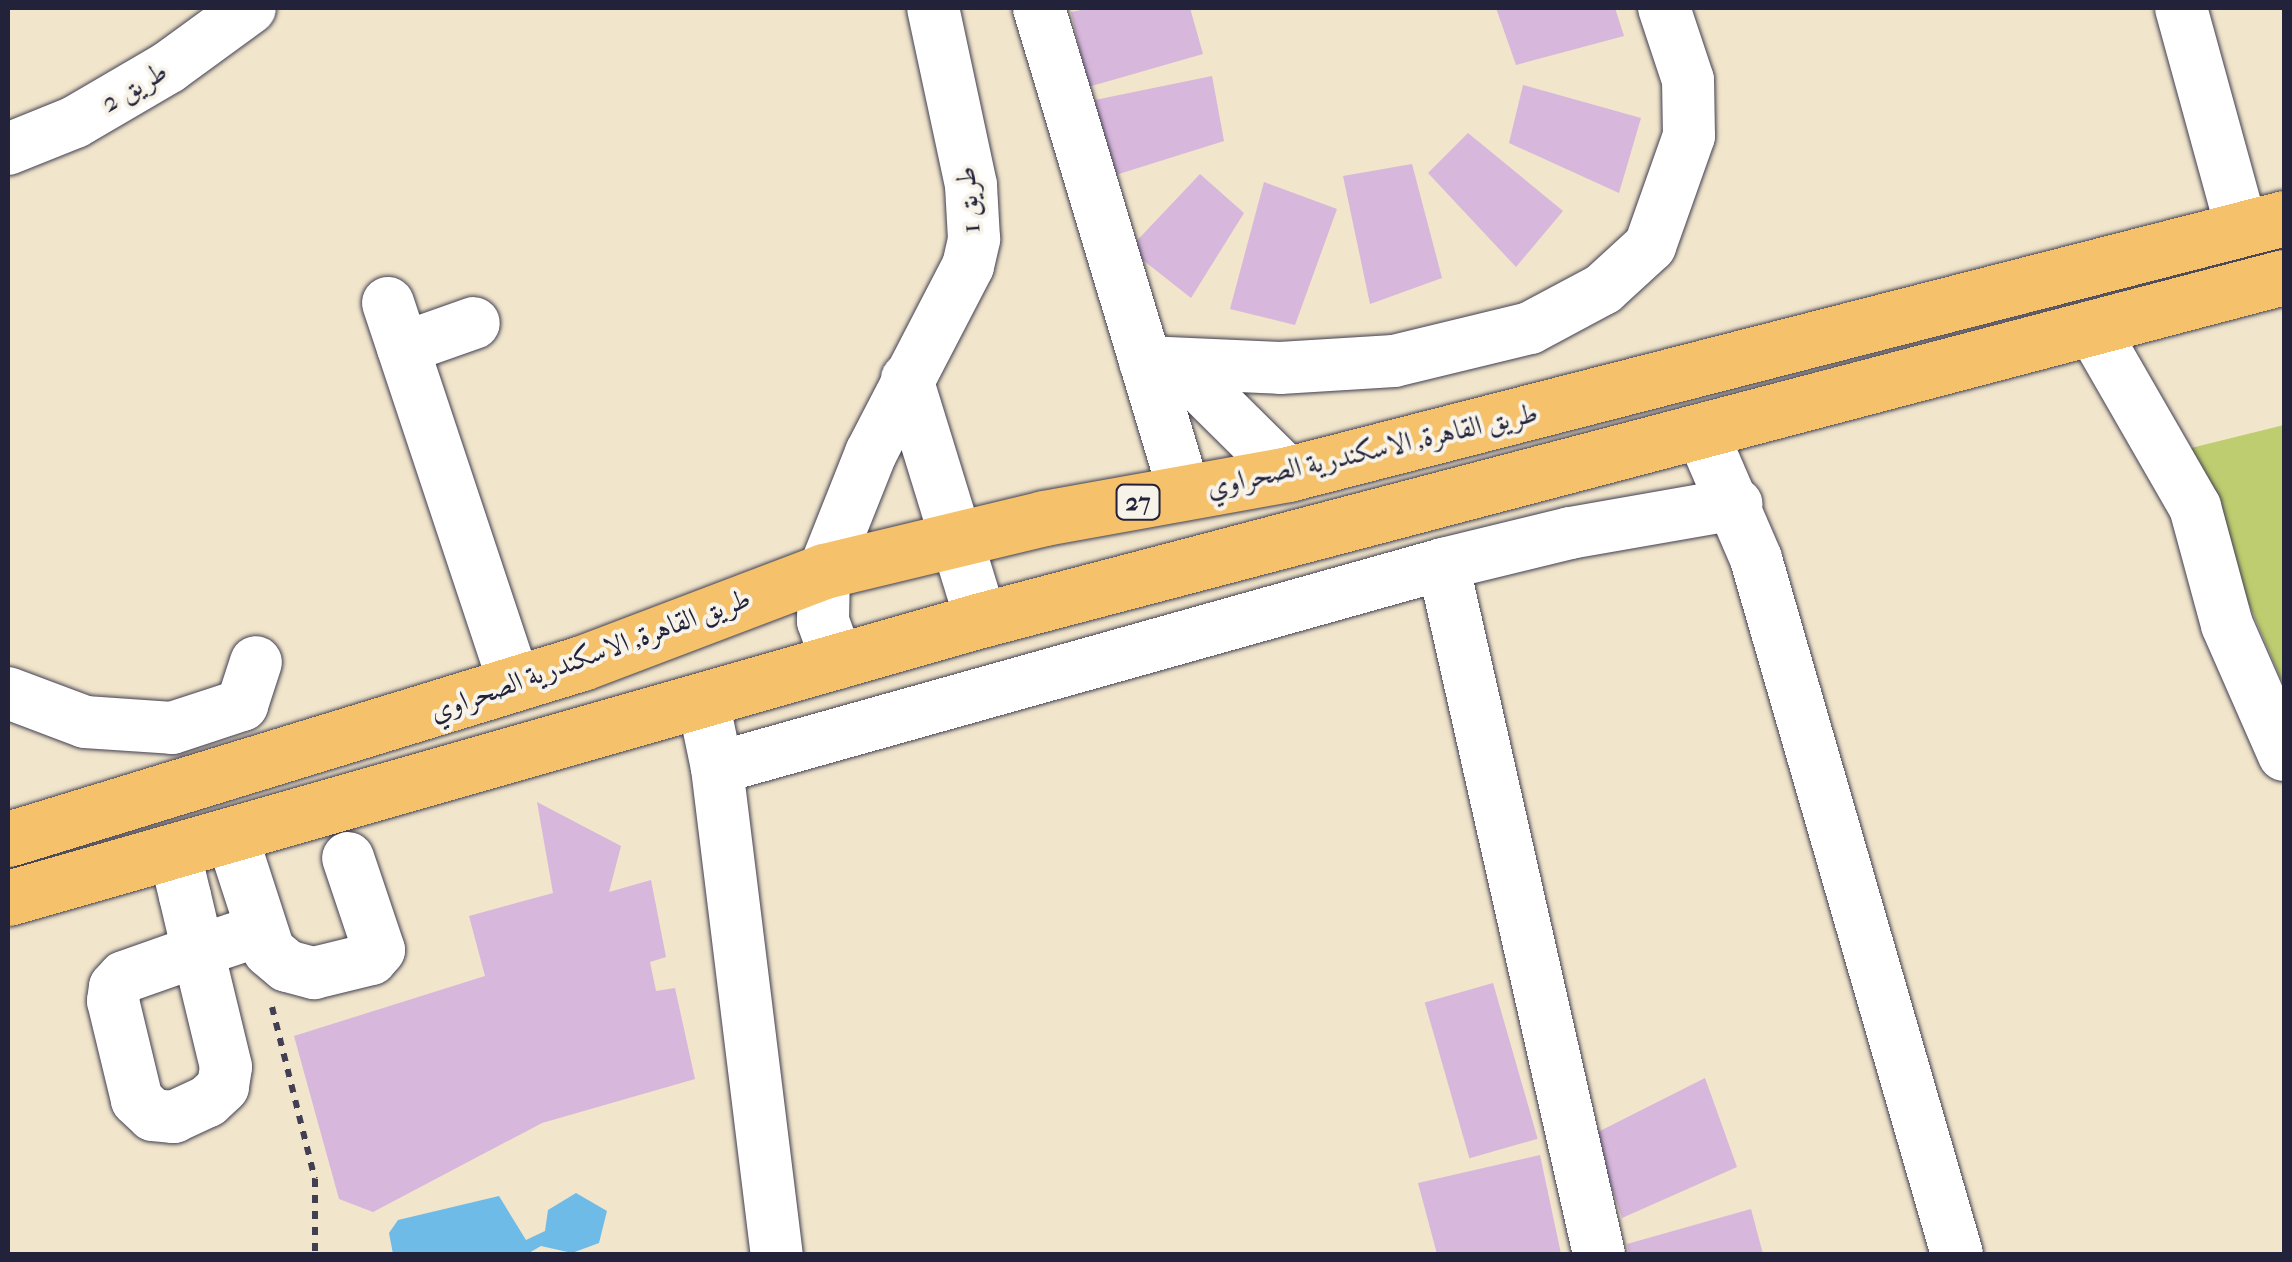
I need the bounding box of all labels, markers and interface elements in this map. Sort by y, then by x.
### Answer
street label: طريق 2 [95,54,173,120]
street label: طريق 1 [948,165,988,235]
street label: طريق القاهرة, الاسكندرية الصحراوي [1203,395,1541,505]
road number: 27 [1116,482,1160,522]
street label: طريق القاهرة, الاسكندرية الصحراوي [425,581,755,729]

